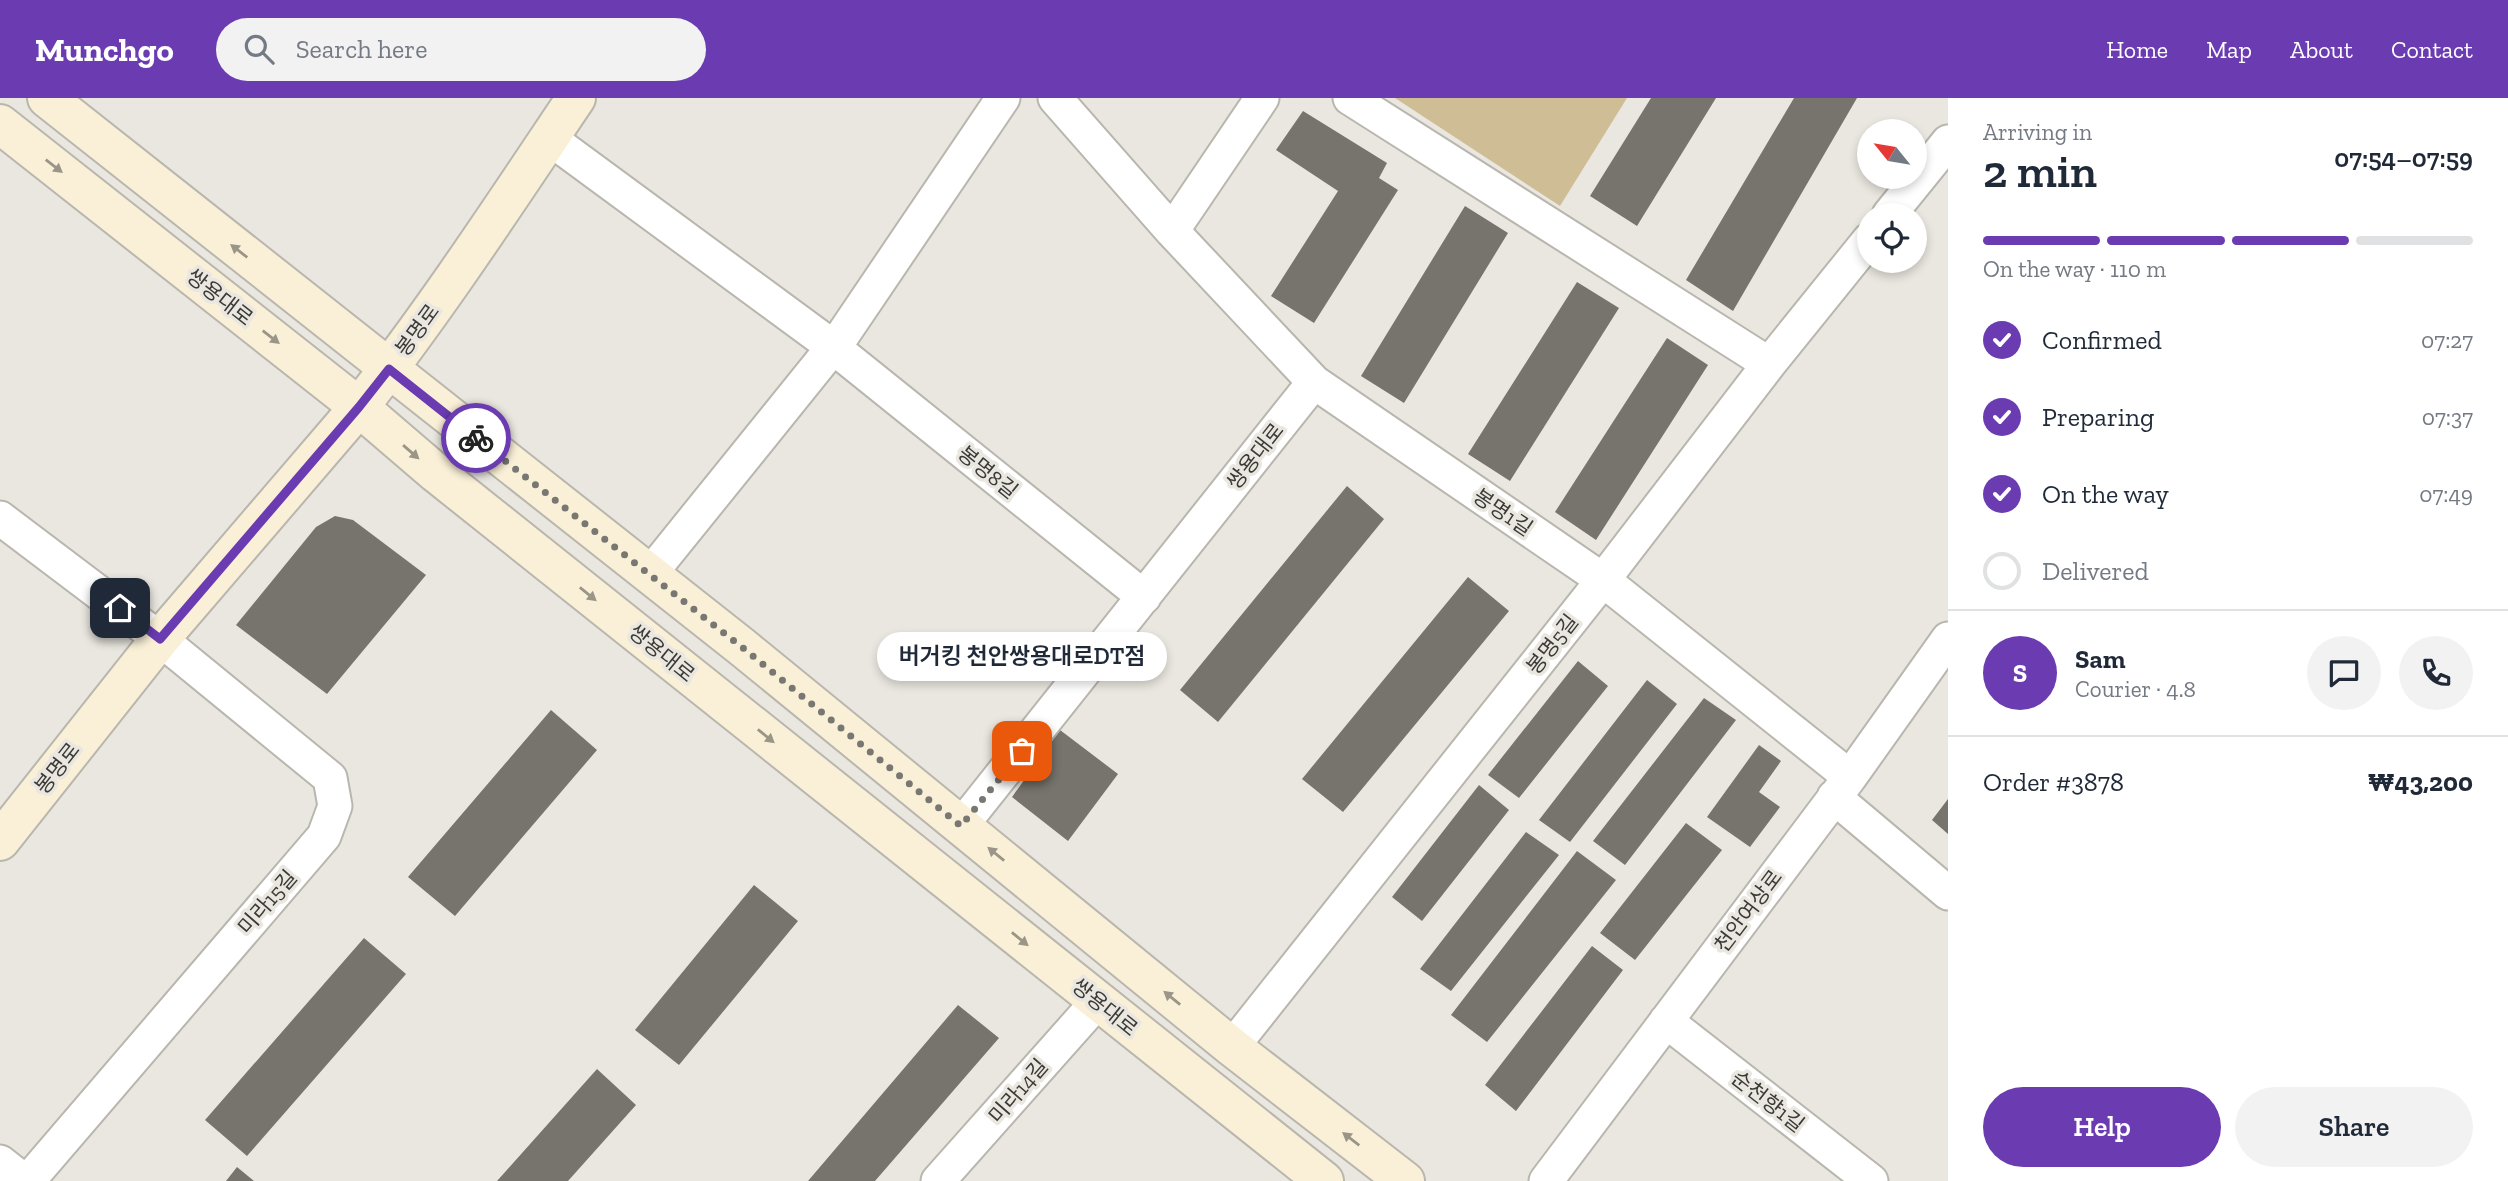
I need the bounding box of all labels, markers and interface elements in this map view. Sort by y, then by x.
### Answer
search box [216,18,706,81]
text: Munchgo [35,30,174,69]
icon: search [240,30,278,68]
text: Search here [296,33,427,65]
text: Home [2106,35,2168,64]
text: Map [2206,35,2252,64]
text: About [2290,35,2353,64]
text: Contact [2391,35,2473,64]
text: Arriving in [1983,118,2092,146]
north arrow [1857,119,1927,189]
map controls [1857,119,1927,273]
text: 07:54–07:59 [2334,142,2473,174]
text: 2 min [1983,144,2097,199]
one-way arrow [44,159,62,174]
button: locate [1857,203,1927,273]
one-way arrow [231,244,248,259]
text: On the way · 110 m [1983,255,2166,283]
street label: 쌍용대로 [182,263,258,331]
street label: 봉명로 [390,299,444,361]
icon: check [1983,321,2021,359]
text: Confirmed [2042,324,2162,356]
text: 07:27 [2421,326,2473,354]
one-way arrow [262,330,280,344]
icon: check [1983,398,2021,436]
text: Preparing [2042,401,2154,433]
courier [441,403,511,473]
text: 07:37 [2422,403,2473,431]
street label: 쌍용대로 [1221,418,1289,494]
icon: bike [457,419,495,457]
street label: 봉명8길 [953,440,1023,504]
one-way arrow [402,444,419,459]
icon: check [1983,475,2021,513]
text: On the way [2042,478,2169,510]
text: 07:49 [2419,480,2473,508]
street label: 봉명1길 [1469,483,1537,541]
text: Delivered [2042,555,2149,587]
pin [90,578,150,638]
one-way arrow [578,587,596,602]
icon: home [101,589,139,627]
street label: 봉명5길 [1521,609,1583,679]
street label: 쌍용대로 [624,619,700,687]
callout: 버거킹 천안쌍용대로DT점 [877,632,1167,681]
button: chat [2307,636,2381,710]
button: phone [2399,636,2473,710]
text: 버거킹 천안쌍용대로DT점 [898,642,1146,670]
text: Sam [2075,643,2125,675]
text: S [2013,657,2027,689]
text: Courier · 4.8 [2075,675,2196,703]
pin [992,721,1052,781]
one-way arrow [756,729,774,744]
icon: bag [1003,732,1041,770]
street label: 봉명로 [29,737,85,799]
text: Order #3878 [1983,766,2124,798]
text: ₩43,200 [2368,766,2473,798]
one-way arrow [987,847,1005,862]
street label: 미라15길 [232,865,302,939]
street label: 천안여상로 [1709,865,1787,957]
one-way arrow [1012,931,1029,946]
street label: 쌍용대로 [1067,973,1143,1041]
one-way arrow [1164,991,1182,1006]
street label: 미라14길 [983,1054,1053,1128]
street label: 순천향1길 [1727,1065,1809,1137]
button: Help [1983,1087,2221,1167]
button: Share [2235,1087,2473,1167]
one-way arrow [1342,1132,1360,1147]

